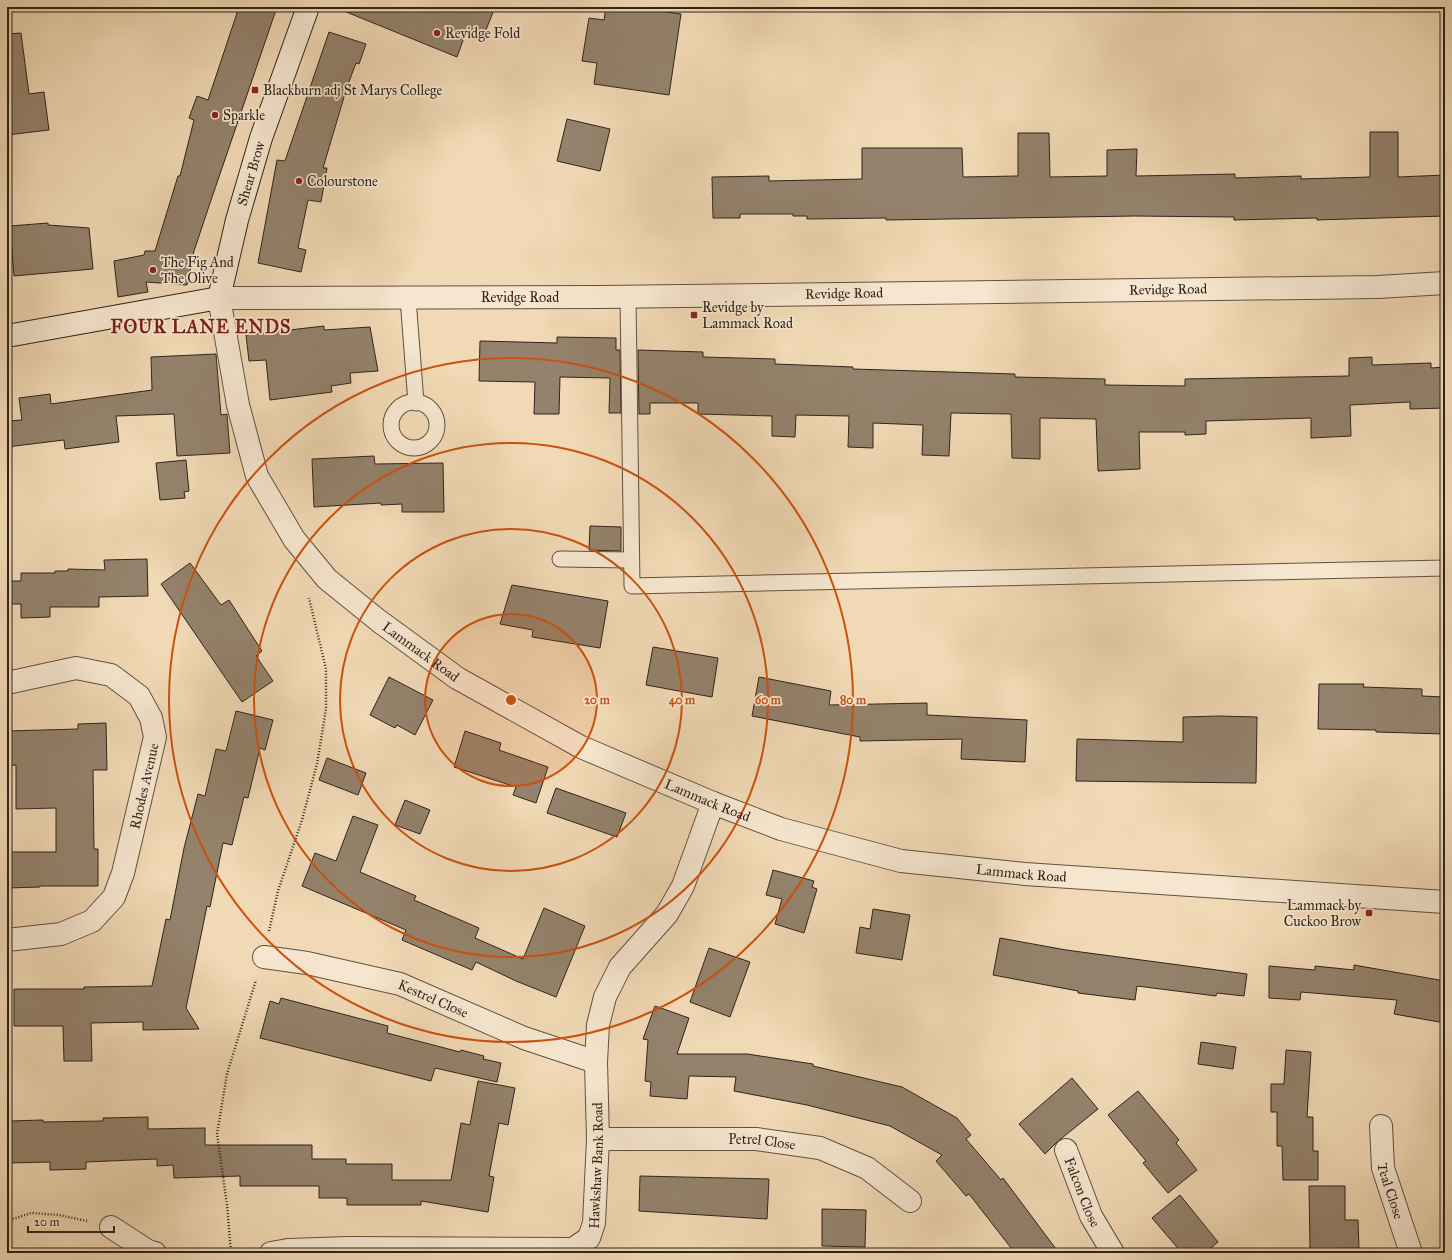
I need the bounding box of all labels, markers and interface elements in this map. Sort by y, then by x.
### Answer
place label: Revidge Fold [445,25,520,42]
marker: Revidge Fold [432,28,442,38]
place label: Blackburn adj St Marys College [263,82,443,99]
marker: Blackburn adj St Marys College [250,85,260,95]
place label: Sparkle [223,107,265,124]
marker: Sparkle [210,110,220,120]
street label: Shear Brow [234,138,269,208]
place label: Colourstone [307,173,378,190]
marker: Colourstone [294,176,304,186]
place label: The Fig And The Olive [161,254,234,287]
marker: The Fig And The Olive [148,265,158,275]
street label: Revidge Road [1129,280,1207,299]
street label: Revidge Road [805,284,883,303]
street label: Revidge Road [481,289,559,306]
place label: Revidge by Lammack Road [702,299,793,332]
marker: Revidge by Lammack Road [689,310,699,320]
district label: FOUR LANE ENDS [111,316,291,338]
street label: Lammack Road [379,618,462,686]
centre of rings [504,693,518,707]
text: 20 m [584,693,611,707]
text: 40 m [669,693,696,708]
text: 60 m [755,693,782,707]
text: 80 m [840,693,867,707]
street label: Rhodes Avenue [126,741,163,831]
street label: Lammack Road [662,776,753,826]
street label: Lammack Road [975,861,1067,886]
place label: Lammack by Cuckoo Brow [1284,897,1362,930]
marker: Lammack by Cuckoo Brow [1364,908,1374,918]
street label: Kestrel Close [395,976,471,1022]
street label: Hawkshaw Bank Road [586,1102,607,1229]
street label: Petrel Close [728,1131,797,1153]
street label: Falcon Close [1060,1155,1104,1230]
street label: Teal Close [1374,1162,1407,1221]
scale bar [28,1208,114,1234]
text: 20 m [34,1215,60,1229]

